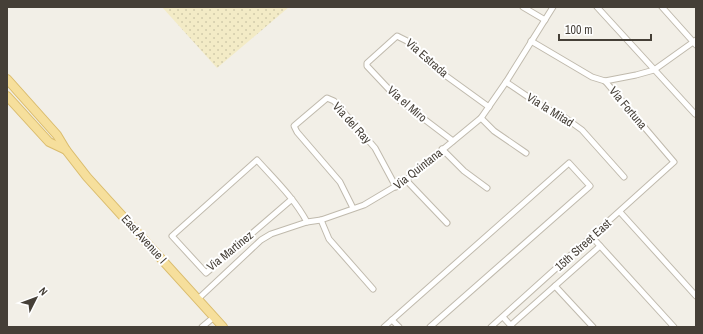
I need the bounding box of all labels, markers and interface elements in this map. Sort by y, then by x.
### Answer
scale bar [559,16,651,42]
text: 100 m [565,22,592,38]
street label: Via Estrada [402,35,452,81]
street label: Via el Miro [384,82,430,126]
street label: Via Fortuna [606,83,651,133]
street label: Via la Mitad [524,89,576,131]
street label: Via del Ray [329,99,375,147]
street label: Via Quintana [390,145,446,193]
street label: East Avenue I [118,211,170,267]
street label: 15th Street East [551,215,615,275]
street label: Via Martinez [203,227,257,275]
north arrow [16,278,56,318]
text: N [36,284,51,298]

